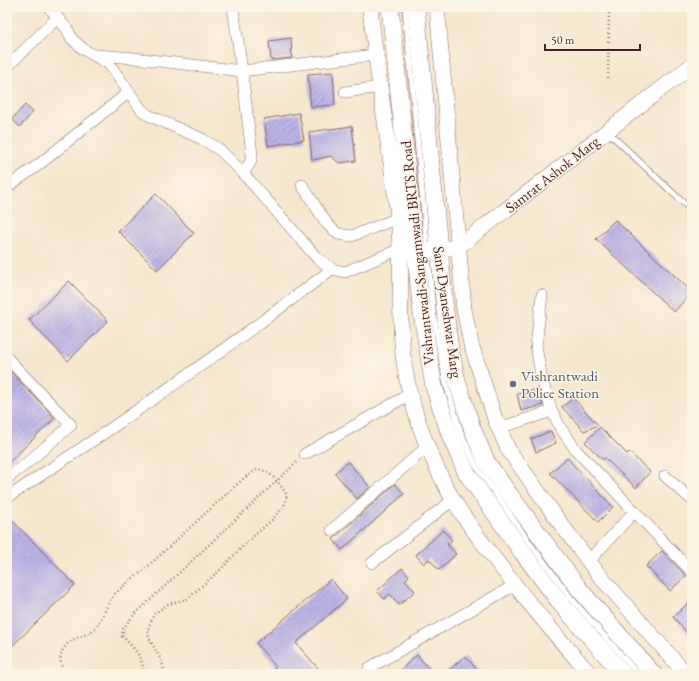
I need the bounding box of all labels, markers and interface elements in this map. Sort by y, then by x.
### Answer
scale bar [545,26,640,52]
text: 50 m [551,32,575,48]
street label: Samrat Ashok Marg [501,131,603,217]
street label: Vishrantwadi-Sangamwadi BRTS Road [396,139,438,366]
street label: Sant Dyaneshwar Marg [429,245,467,380]
place label: Vishrantwadi Police Station [521,366,599,402]
marker: Vishrantwadi Police Station [508,379,518,389]

